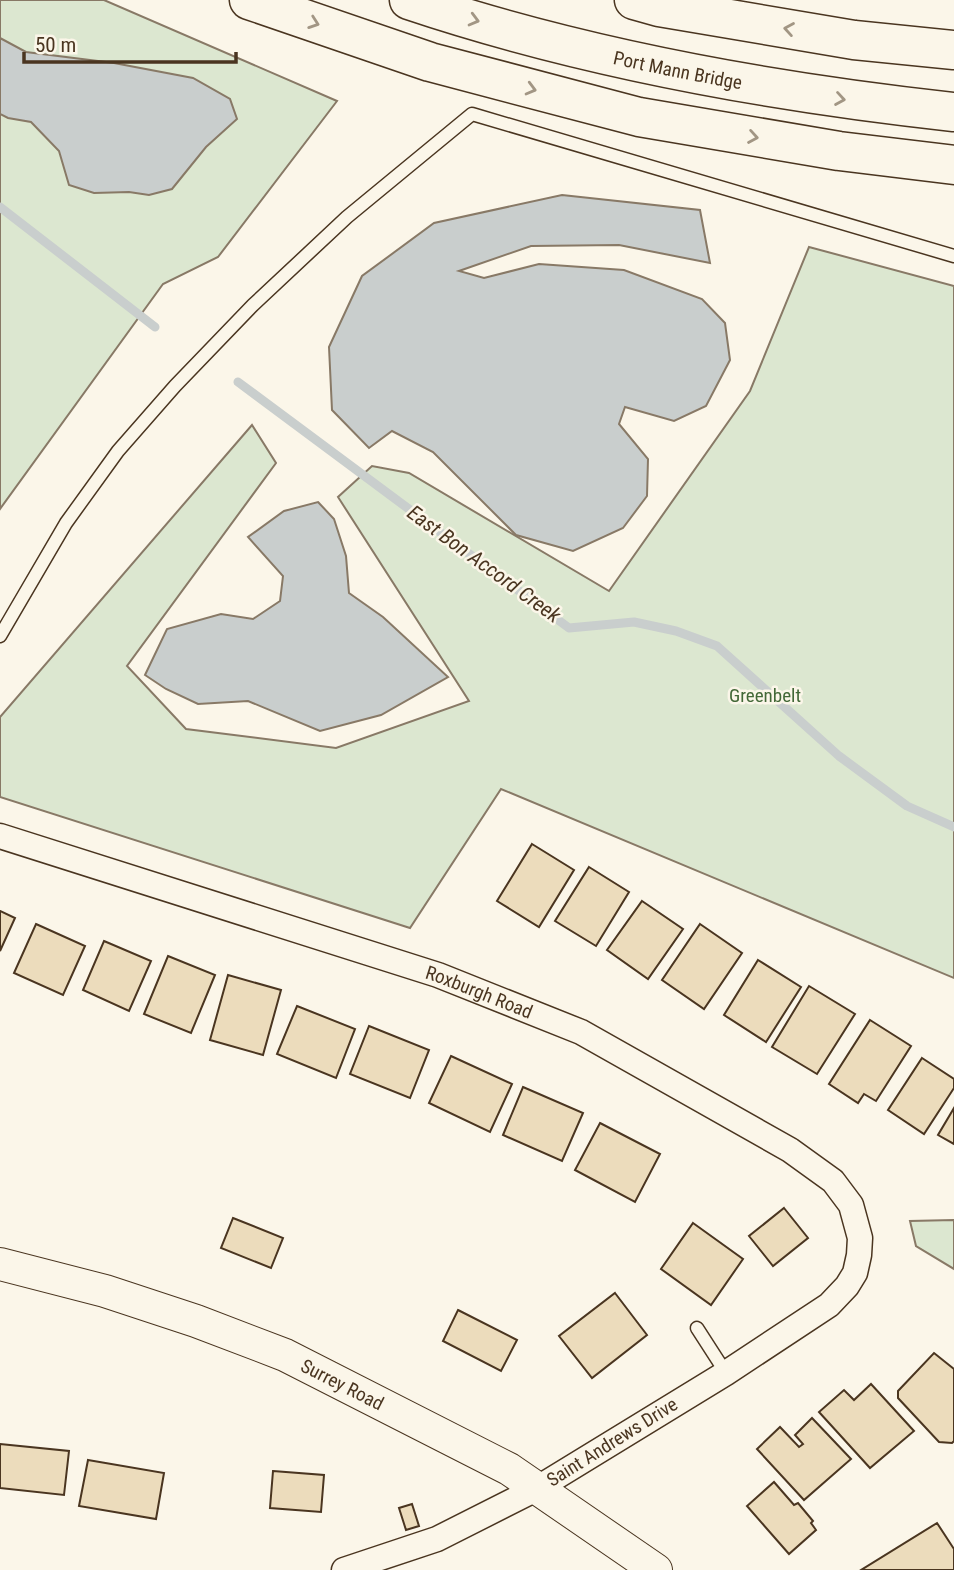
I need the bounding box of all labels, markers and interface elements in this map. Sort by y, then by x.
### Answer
one-way arrow [468,12,480,26]
one-way arrow [307,15,319,29]
scale bar [24,21,236,65]
one-way arrow [783,22,795,37]
text: 50 m [35,33,76,57]
street label: Port Mann Bridge [611,46,744,94]
one-way arrow [525,81,537,95]
one-way arrow [834,91,845,106]
one-way arrow [747,129,759,144]
water label: East Bon Accord Creek [403,500,566,628]
park label: Greenbelt [729,684,801,707]
street label: Roxburgh Road [423,960,536,1023]
street label: Surrey Road [297,1354,388,1415]
street label: Saint Andrews Drive [542,1392,682,1491]

